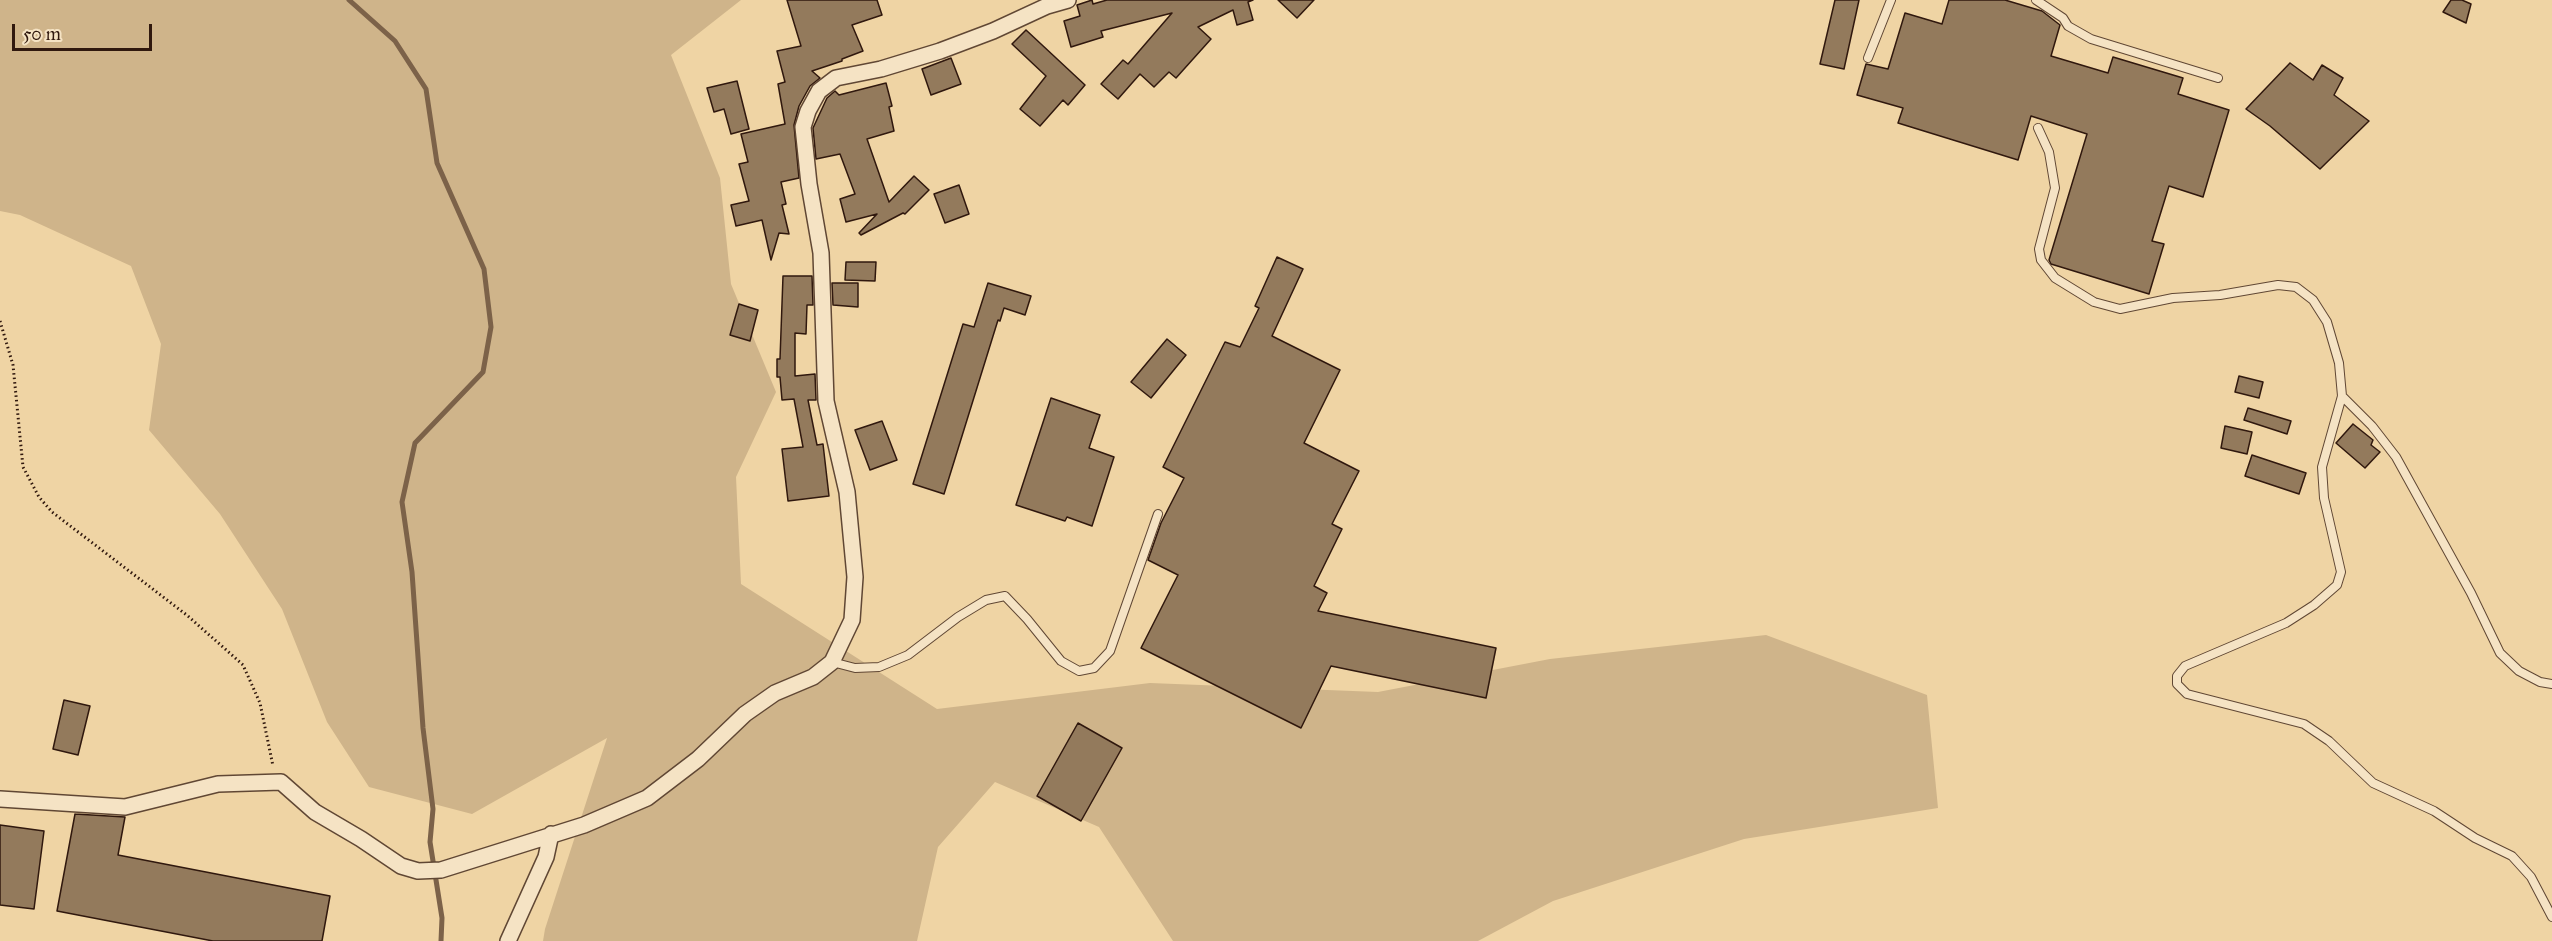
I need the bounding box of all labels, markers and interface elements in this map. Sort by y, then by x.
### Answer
scale bar [15,12,154,50]
text: 50 m [23,23,61,45]

